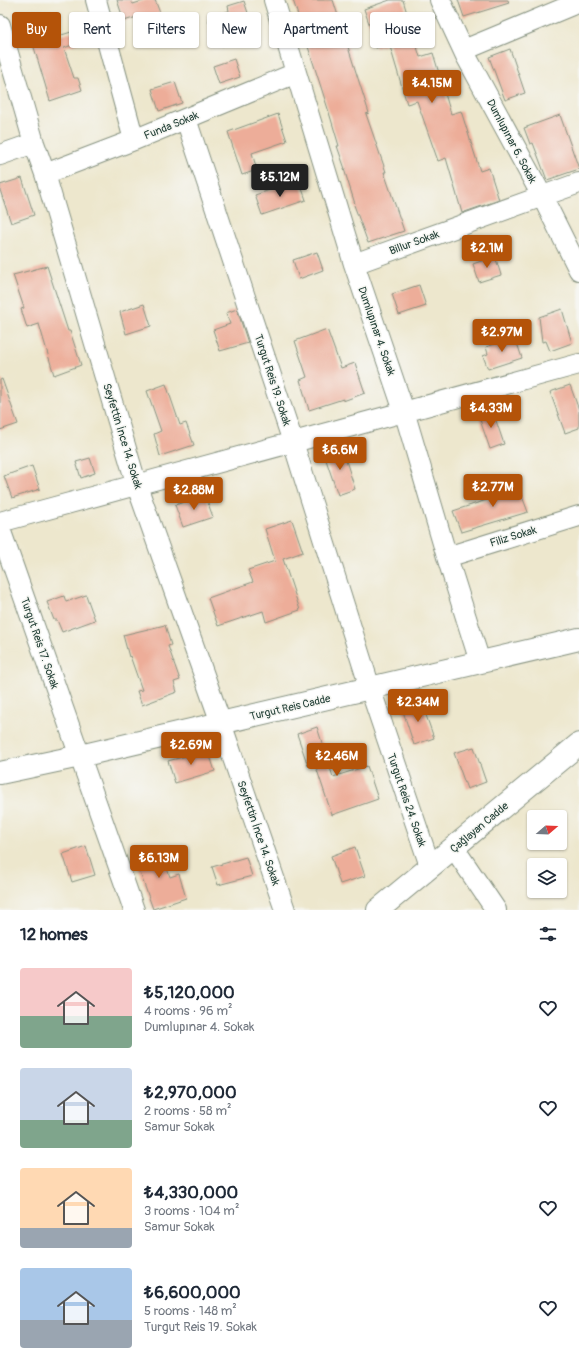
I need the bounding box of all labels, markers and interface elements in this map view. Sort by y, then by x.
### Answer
chip: Buy [12,12,61,48]
chip: Rent [69,12,125,48]
chip: Filters [133,12,199,48]
chip: New [207,12,261,48]
chip: Apartment [269,12,362,48]
chip: House [370,12,435,48]
pin: ₺4.15M [399,70,465,104]
text: ₺4.15M [412,75,452,91]
street label: Dumlupınar 6. Sokak [484,97,539,186]
street label: Funda Sokak [142,108,201,142]
pin: ₺5.12M [247,164,313,198]
text: ₺5.12M [260,169,300,185]
street label: Billur Sokak [388,227,441,257]
pin: ₺2.1M [459,235,515,269]
text: ₺2.1M [471,240,503,256]
street label: Dumlupınar 4. Sokak [355,285,398,378]
pin: ₺2.97M [469,319,535,353]
text: ₺2.97M [482,324,522,340]
street label: Turgut Reis 19. Sokak [252,333,294,428]
street label: Seyfettin İnce 14. Sokak [100,382,145,491]
pin: ₺4.33M [458,395,524,429]
text: ₺4.33M [470,400,512,416]
pin: ₺6.6M [312,437,368,471]
text: ₺6.6M [322,442,358,458]
pin: ₺2.77M [460,474,526,508]
pin: ₺2.88M [161,477,227,511]
text: ₺2.77M [472,479,514,495]
text: ₺2.88M [174,482,214,498]
street label: Filiz Sokak [488,523,538,550]
street label: Turgut Reis 17. Sokak [18,596,61,691]
pin: ₺2.34M [385,689,451,723]
street label: Turgut Reis Cadde [249,692,332,723]
text: ₺2.34M [397,694,439,710]
pin: ₺2.69M [158,732,224,766]
text: ₺2.69M [170,737,212,753]
pin: ₺2.46M [304,743,370,777]
text: ₺2.46M [316,748,358,764]
street label: Turgut Reis 24. Sokak [384,752,429,849]
street label: Seyfettin İnce 14. Sokak [234,779,283,888]
street label: Çağlayan Cadde [448,799,511,855]
north arrow [527,810,567,850]
map controls [527,810,567,898]
pin: ₺6.13M [126,845,192,879]
text: ₺6.13M [139,850,179,866]
button: layers [527,858,567,898]
icon: filters [537,923,559,945]
text: 12 homes [20,924,88,945]
text: ₺5,120,000 [144,982,235,1003]
icon: home [52,984,100,1032]
icon: heart [537,997,559,1019]
text: 4 rooms · 96 m² [144,1003,232,1019]
text: Dumlupınar 4. Sokak [144,1019,254,1035]
text: ₺2,970,000 [144,1082,237,1103]
icon: home [52,1084,100,1132]
icon: heart [537,1097,559,1119]
text: 2 rooms · 58 m² [144,1103,231,1119]
text: Samur Sokak [144,1119,215,1135]
text: ₺4,330,000 [144,1182,238,1203]
icon: home [52,1184,100,1232]
icon: heart [537,1197,559,1219]
text: 3 rooms · 104 m² [144,1203,239,1219]
text: Samur Sokak [144,1219,215,1235]
text: ₺6,600,000 [144,1282,241,1303]
icon: home [52,1284,100,1332]
icon: heart [537,1297,559,1319]
text: 5 rooms · 148 m² [144,1303,237,1319]
text: Turgut Reis 19. Sokak [144,1319,257,1335]

